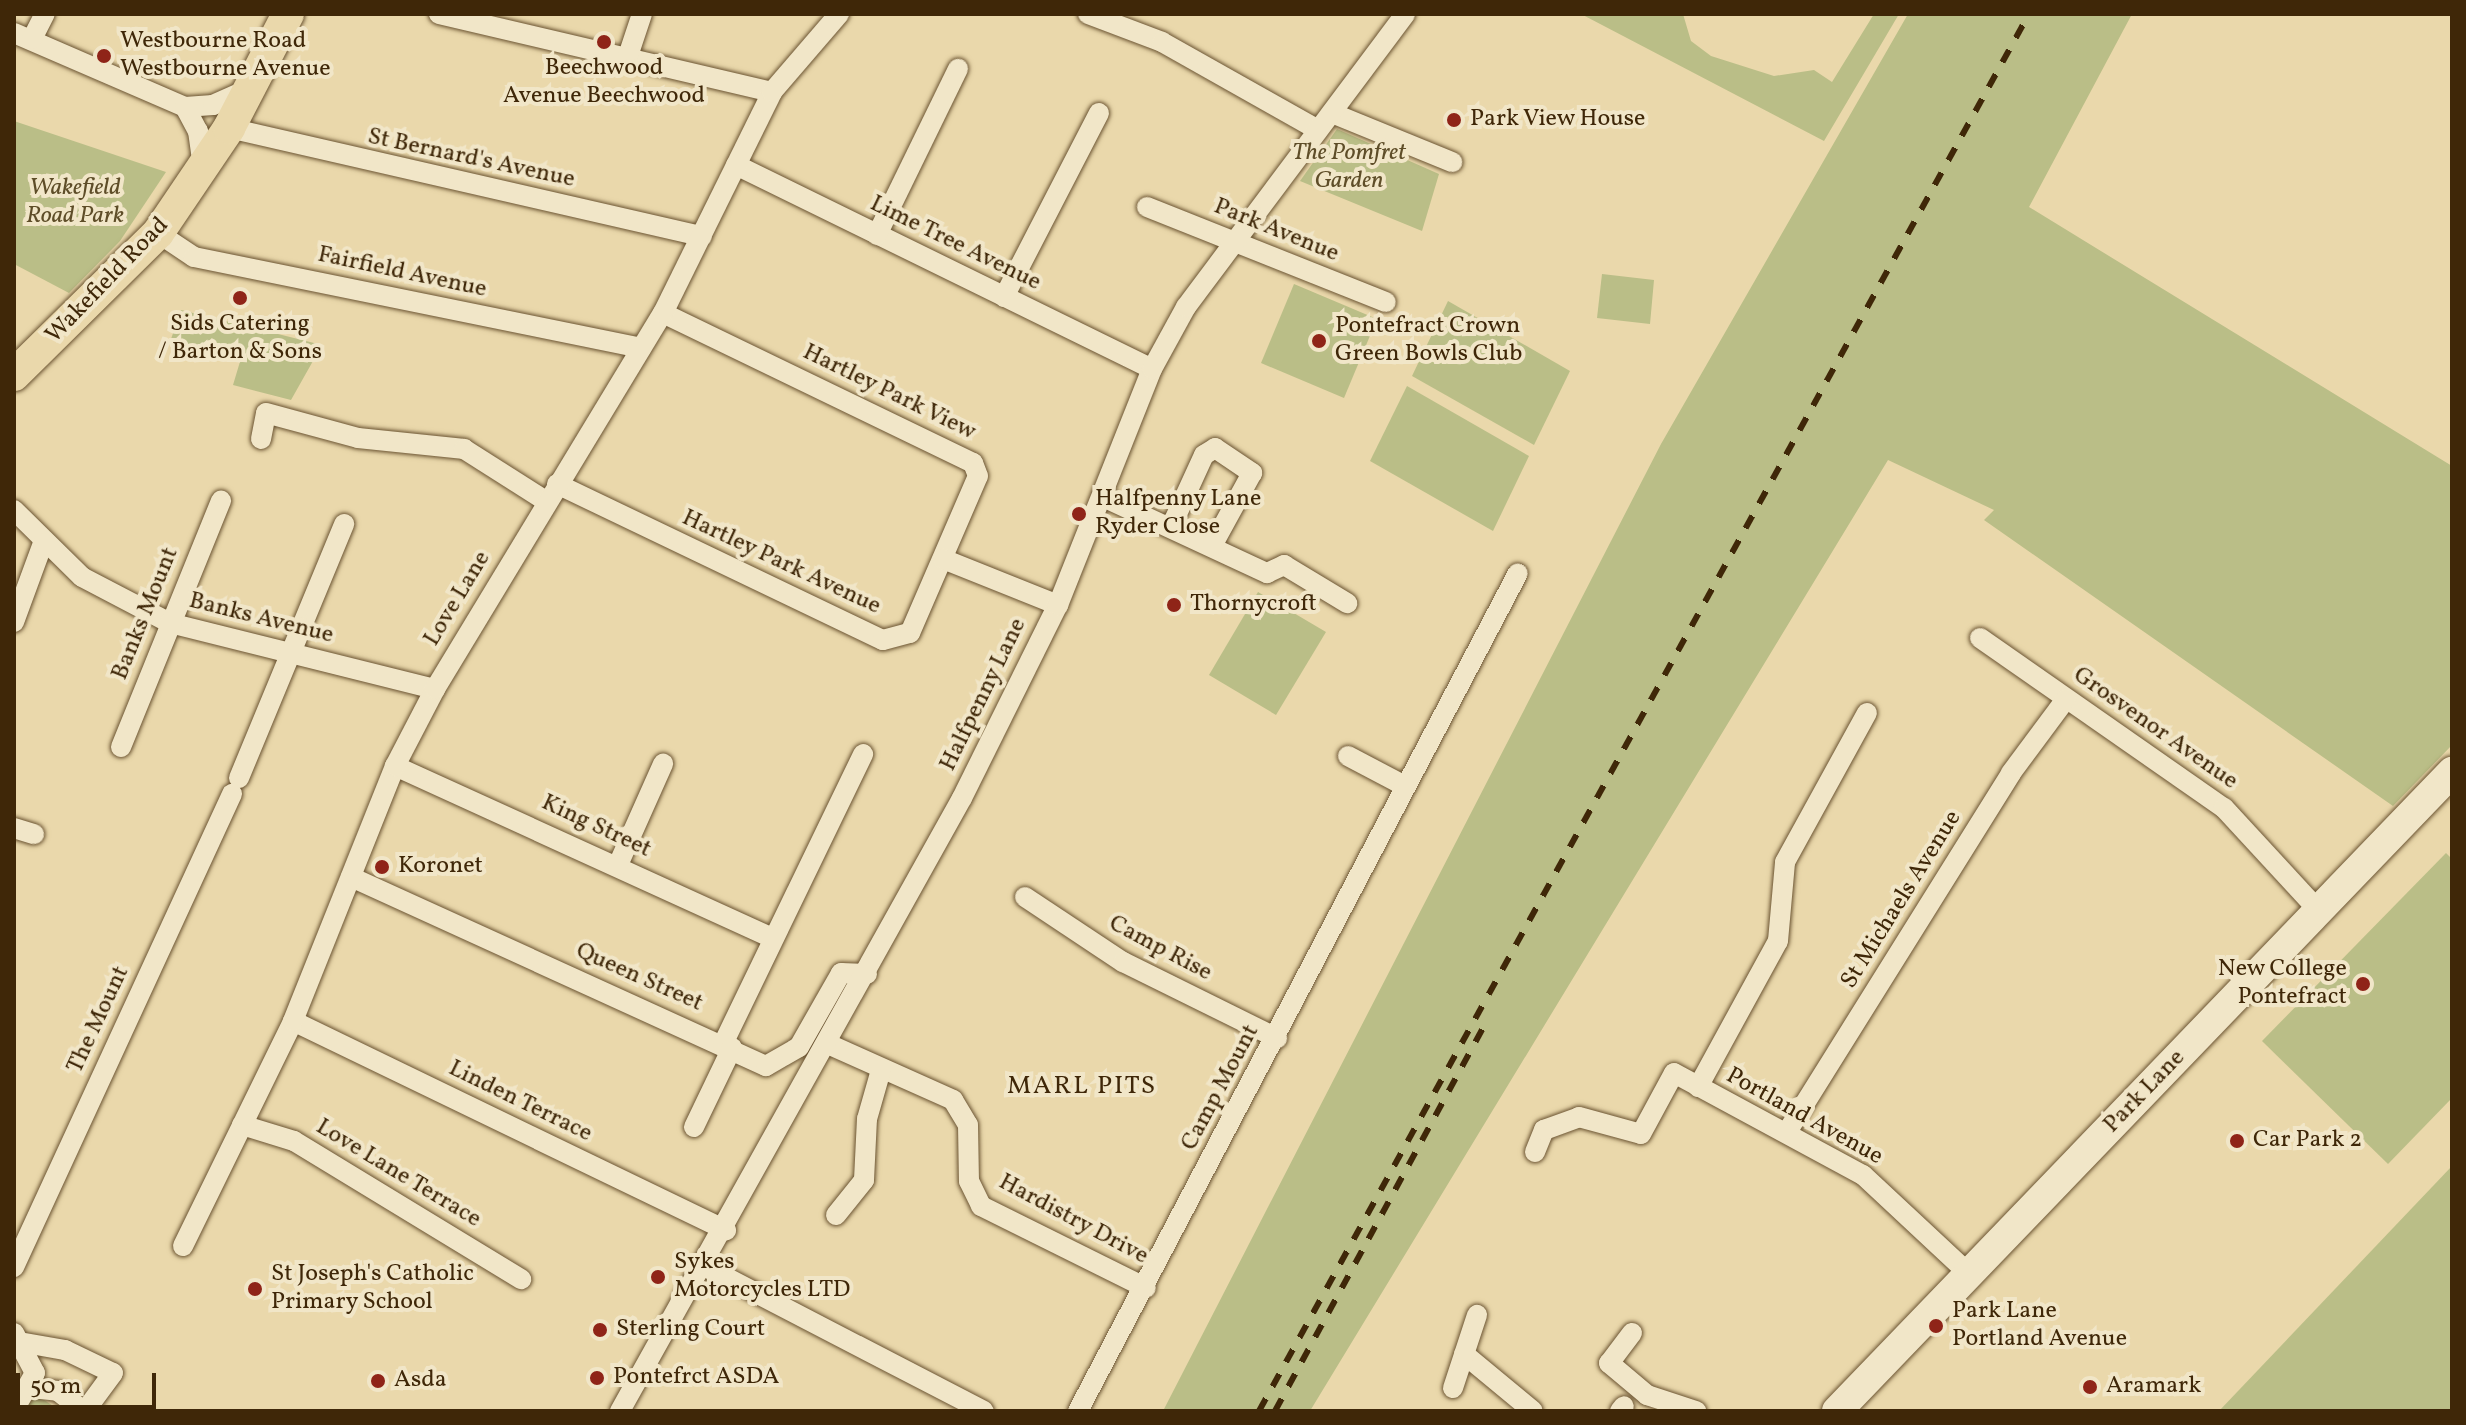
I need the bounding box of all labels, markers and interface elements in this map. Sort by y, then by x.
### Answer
place label: Westbourne Road Westbourne Avenue [120,28,331,84]
marker: Beechwood Avenue Beechwood [595,33,613,51]
marker: Westbourne Road Westbourne Avenue [95,47,113,65]
place label: Beechwood Avenue Beechwood [503,55,705,111]
place label: Park View House [1470,106,1647,134]
marker: Park View House [1445,111,1463,129]
street label: St Bernard's Avenue [365,123,577,195]
park label: The Pomfret Garden [1292,140,1406,196]
park label: Wakefield Road Park [26,175,124,231]
street label: Lime Tree Avenue [865,190,1045,298]
street label: Park Avenue [1209,193,1343,269]
street label: Wakefield Road [40,212,176,350]
street label: Fairfield Avenue [315,241,489,305]
marker: Sids Catering / Barton & Sons [231,289,249,307]
place label: Sids Catering / Barton & Sons [158,311,322,367]
place label: Pontefract Crown Green Bowls Club [1335,313,1522,369]
marker: Pontefract Crown Green Bowls Club [1310,332,1328,350]
street label: Hartley Park View [797,338,981,448]
place label: Halfpenny Lane Ryder Close [1095,486,1262,542]
street label: Hartley Park Avenue [677,504,885,622]
marker: Halfpenny Lane Ryder Close [1070,505,1088,523]
street label: Banks Mount [106,544,186,684]
street label: Love Lane [418,546,498,652]
street label: Banks Avenue [186,587,336,651]
place label: Thornycroft [1190,591,1317,619]
marker: Thornycroft [1165,596,1183,614]
street label: Halfpenny Lane [934,614,1034,776]
street label: Grosvenor Avenue [2067,661,2243,797]
street label: King Street [537,789,655,865]
street label: St Michaels Avenue [1836,806,1968,994]
place label: Koronet [398,853,483,881]
marker: Koronet [373,858,391,876]
street label: Camp Rise [1103,910,1217,988]
street label: Queen Street [571,937,707,1019]
place label: New College Pontefract [2217,956,2347,1012]
street label: The Mount [62,962,136,1078]
marker: New College Pontefract [2354,975,2372,993]
street label: Camp Mount [1176,1020,1266,1156]
street label: Park Lane [2098,1044,2192,1140]
street label: Linden Terrace [443,1055,597,1149]
street label: Portland Avenue [1720,1062,1888,1172]
district label: MARL PITS [1007,1071,1157,1103]
street label: Love Lane Terrace [310,1113,486,1235]
place label: Car Park 2 [2253,1127,2362,1155]
marker: Car Park 2 [2228,1132,2246,1150]
street label: Hardistry Drive [993,1168,1153,1272]
place label: Sykes Motorcycles LTD [674,1249,850,1305]
place label: St Joseph's Catholic Primary School [271,1261,474,1317]
marker: Sykes Motorcycles LTD [649,1268,667,1286]
marker: St Joseph's Catholic Primary School [246,1280,264,1298]
place label: Park Lane Portland Avenue [1952,1298,2127,1354]
place label: Sterling Court [616,1316,765,1344]
marker: Park Lane Portland Avenue [1927,1317,1945,1335]
marker: Sterling Court [591,1321,609,1339]
scale bar [20,1357,160,1407]
place label: Pontefrct ASDA [613,1364,779,1392]
place label: Asda [394,1367,447,1395]
marker: Pontefrct ASDA [588,1369,606,1387]
text: 50 m [30,1370,82,1404]
marker: Asda [369,1372,387,1390]
place label: Aramark [2106,1373,2201,1401]
marker: Aramark [2081,1378,2099,1396]

